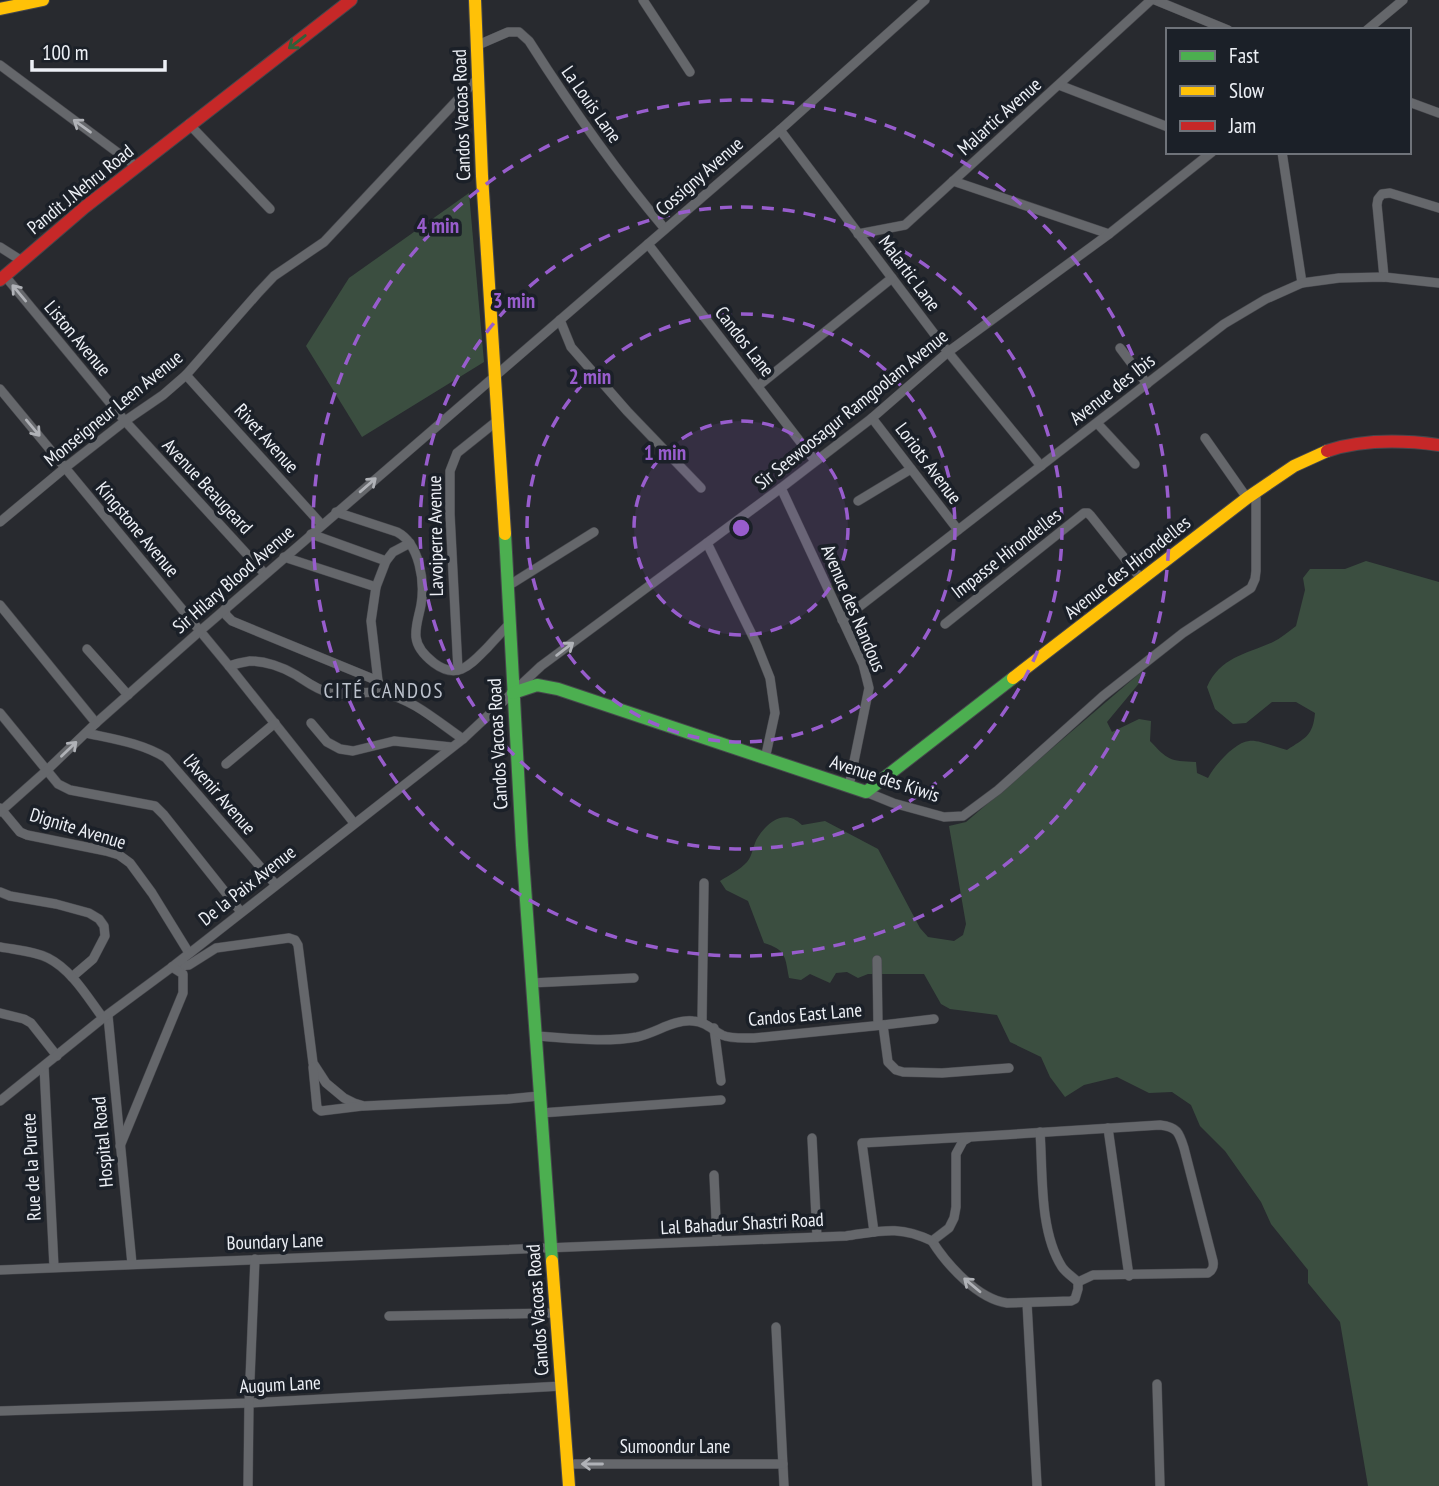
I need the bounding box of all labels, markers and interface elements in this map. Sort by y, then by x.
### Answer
scale bar [32,28,164,72]
legend [1166,28,1411,154]
one-way arrow [288,35,307,50]
text: 100 m [42,39,88,66]
text: Fast [1229,42,1259,69]
street label: Candos Vacoas Road [447,49,475,181]
street label: La Louis Lane [557,61,627,147]
street label: Malartic Avenue [952,72,1046,160]
text: Slow [1229,77,1265,104]
text: Jam [1228,112,1256,139]
one-way arrow [73,119,92,134]
street label: Cossigny Avenue [650,131,748,221]
street label: Pandit J.Nehru Road [22,139,138,239]
text: 4 min [417,212,459,239]
street label: Malartic Lane [874,230,946,316]
one-way arrow [11,285,27,303]
text: 3 min [493,287,535,314]
street label: Liston Avenue [39,295,117,381]
street label: Candos Lane [710,301,780,381]
street label: Sir Seewoosagur Ramgoolam Avenue [749,323,953,494]
street label: Monseigneur Leen Avenue [39,345,187,471]
street label: Avenue des Ibis [1064,348,1160,430]
text: 2 min [569,363,611,390]
street label: Rivet Avenue [230,398,305,478]
street label: Loriots Avenue [891,417,968,509]
one-way arrow [25,419,41,437]
street label: Avenue Beaugeard [158,433,258,539]
text: 1 min [644,439,686,466]
street label: Lavoiperre Avenue [422,475,448,597]
street label: Kingstone Avenue [91,476,185,582]
one-way arrow [358,477,376,493]
street label: Impasse Hirondelles [946,503,1066,603]
street label: Avenue des Hirondelles [1059,510,1195,624]
centre of rings [729,516,753,540]
street label: Sir Hilary Blood Avenue [167,520,299,638]
street label: Avenue des Nandous [816,541,892,675]
one-way arrow [555,642,574,656]
district label: CITÉ CANDOS [323,677,445,704]
street label: Candos Vacoas Road [482,678,512,810]
one-way arrow [60,741,77,758]
street label: l'Avenir Avenue [179,749,262,839]
street label: Avenue des Kiwis [827,749,943,807]
street label: Dignite Avenue [27,802,129,854]
street label: De la Paix Avenue [194,840,300,930]
street label: Candos East Lane [747,997,863,1031]
street label: Hospital Road [86,1096,118,1188]
street label: Rue de la Purete [16,1112,46,1221]
street label: Lal Bahadur Shastri Road [660,1207,824,1239]
street label: Boundary Lane [226,1227,324,1255]
street label: Candos Vacoas Road [520,1244,554,1376]
one-way arrow [964,1277,982,1293]
street label: Augum Lane [239,1370,321,1398]
street label: Sumoondur Lane [620,1434,730,1458]
one-way arrow [581,1457,604,1471]

